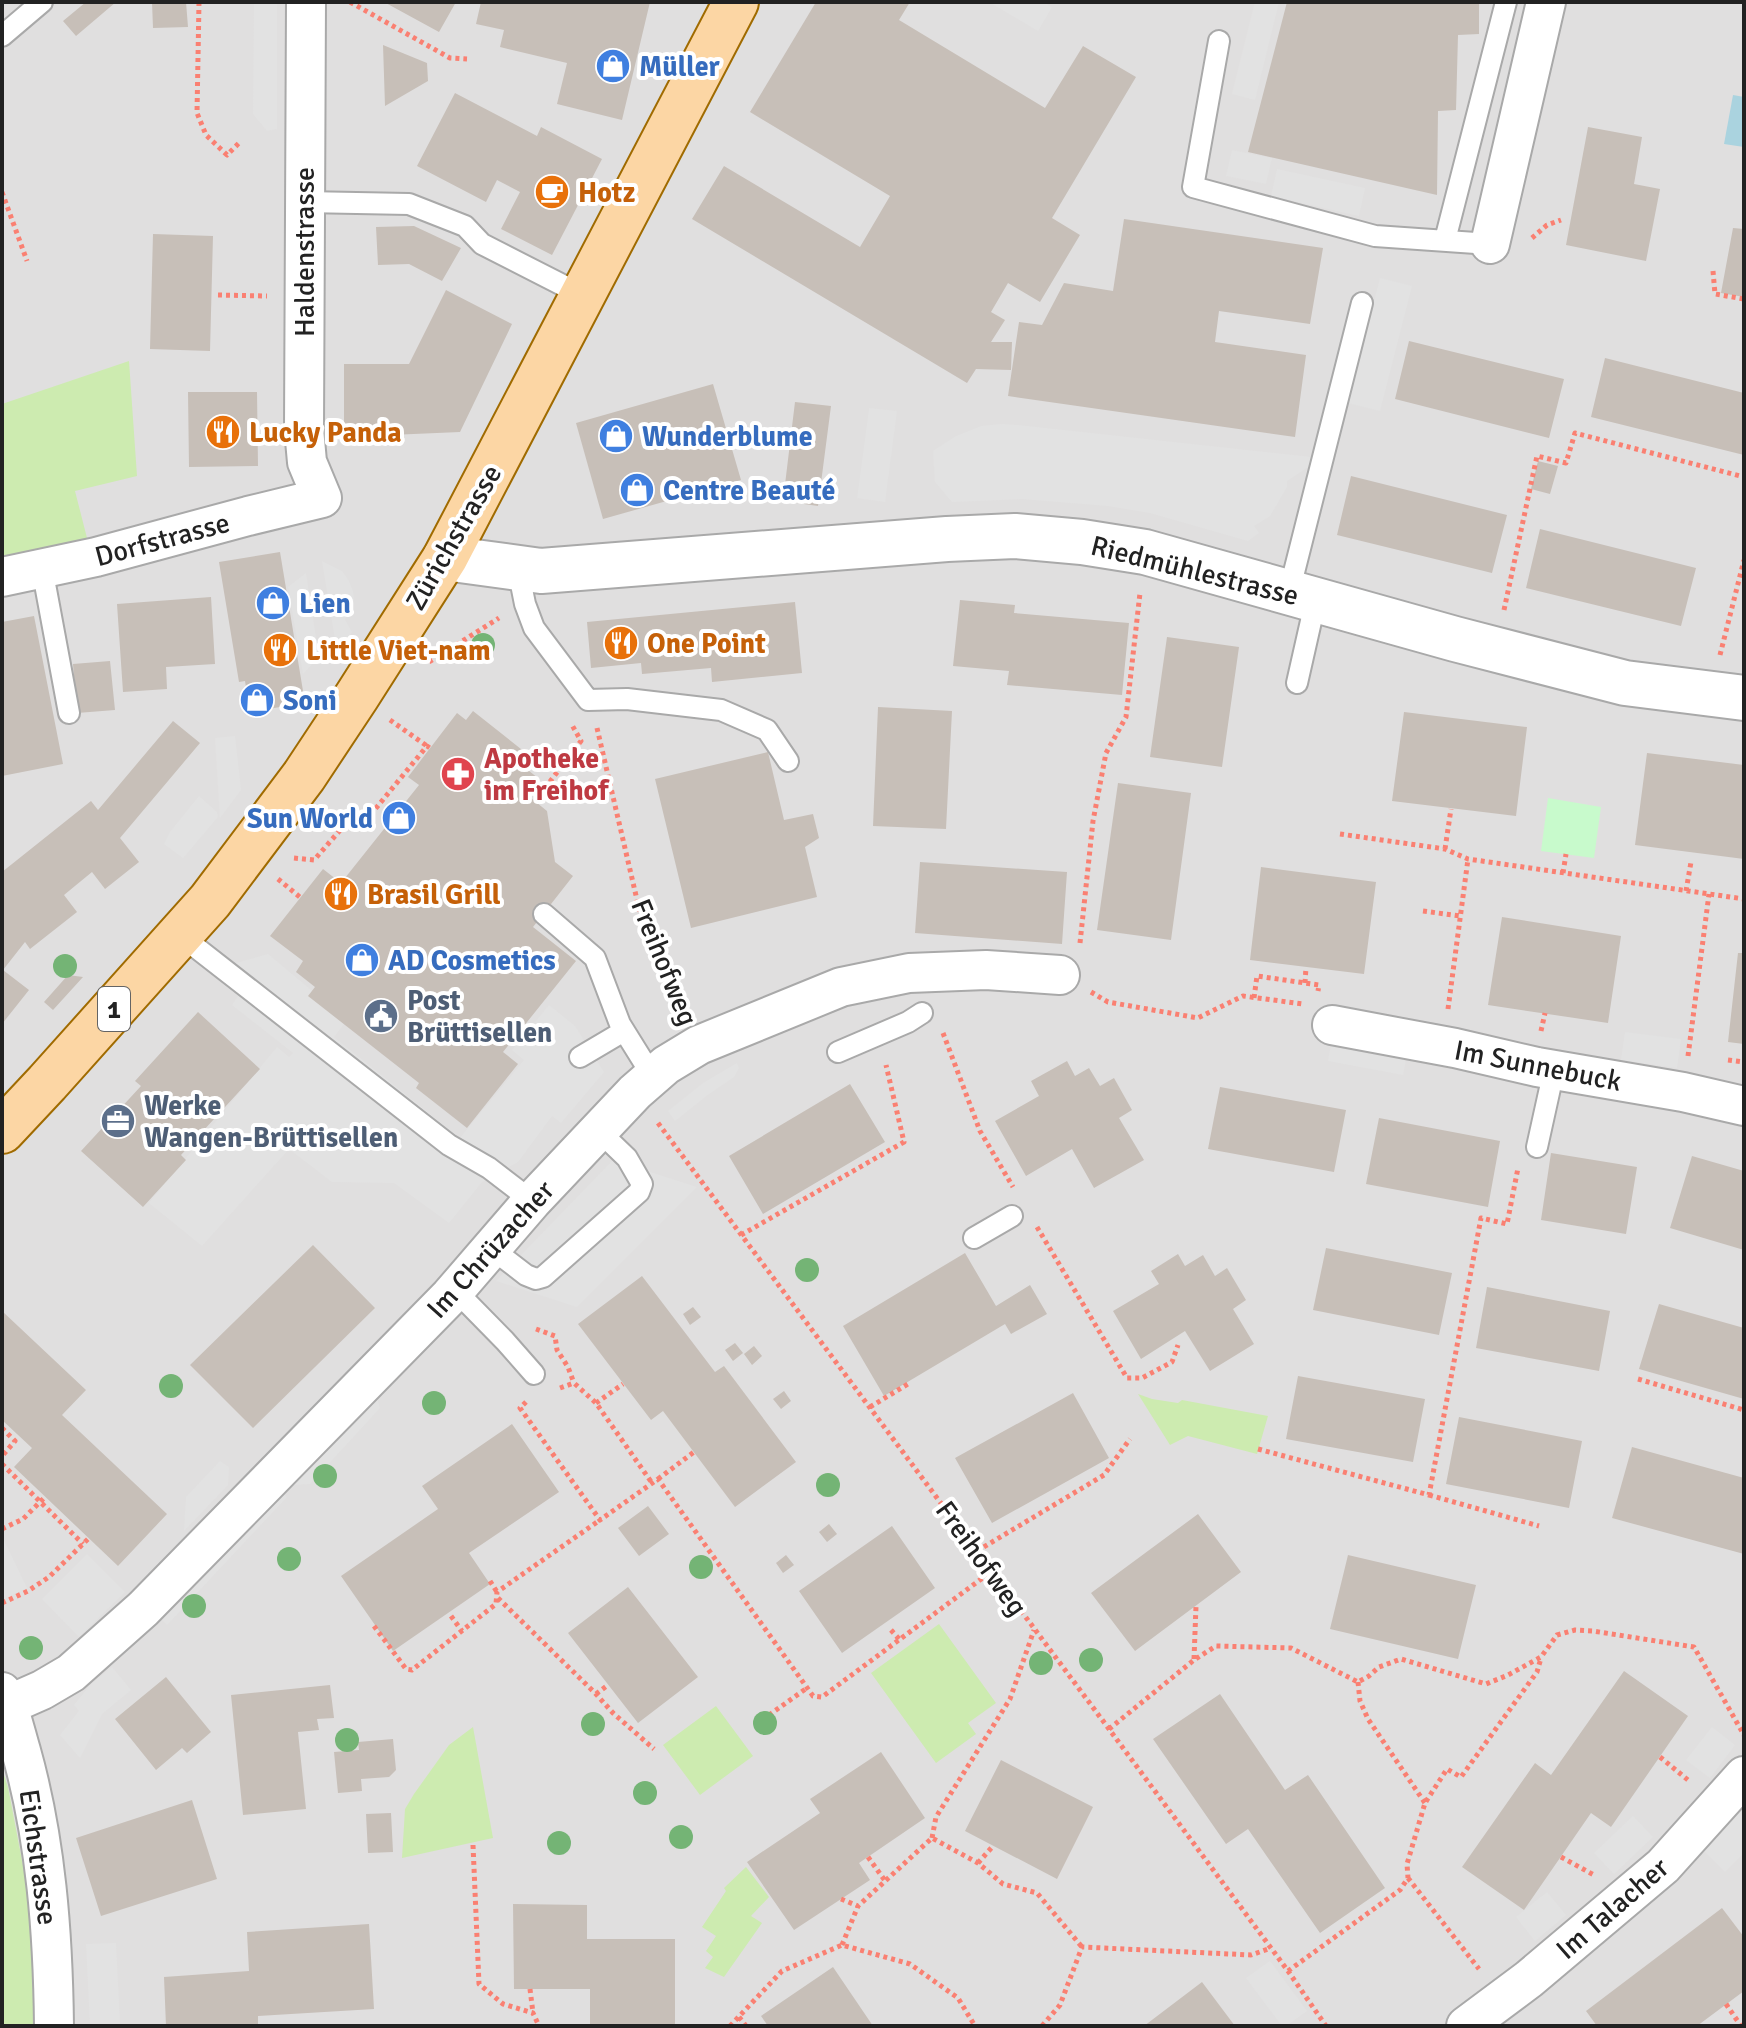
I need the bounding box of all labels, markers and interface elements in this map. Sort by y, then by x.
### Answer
shop icon: Müller [594,47,632,85]
place label: Müller [639,50,721,84]
street label: Haldenstrasse [288,167,322,337]
cafe icon: Hotz [533,173,571,211]
place label: Hotz [578,176,635,210]
restaurant icon: Lucky Panda [204,413,242,451]
place label: Lucky Panda [249,416,402,450]
shop icon: Wunderblume [597,417,635,455]
place label: Wunderblume [642,420,813,454]
street label: Zürichstrasse [399,459,509,616]
shop icon: Centre Beauté [618,471,656,509]
place label: Centre Beauté [663,474,835,508]
street label: Dorfstrasse [91,506,233,574]
street label: Riedmühlestrasse [1087,529,1302,613]
shop icon: Lien [254,584,292,622]
place label: Lien [299,587,351,621]
restaurant icon: One Point [602,624,640,662]
place label: One Point [647,627,766,661]
restaurant icon: Little Viet-nam [261,631,299,669]
place label: Little Viet-nam [306,634,491,668]
shop icon: Soni [238,681,276,719]
place label: Soni [283,684,337,718]
place label: Apotheke im Freihof [484,742,610,808]
pharmacy icon: Apotheke im Freihof [439,755,477,793]
shop icon: Sun World [380,799,418,837]
place label: Sun World [247,802,373,836]
restaurant icon: Brasil Grill [322,875,360,913]
place label: Brasil Grill [367,878,501,912]
street label: Freihofweg [623,894,705,1031]
shop icon: AD Cosmetics [343,941,381,979]
place label: AD Cosmetics [388,944,556,978]
place label: Post Brüttisellen [407,984,552,1050]
road number: 1 [98,987,130,1031]
public building icon: Post Brüttisellen [362,997,400,1035]
street label: Im Sunnebuck [1451,1033,1624,1099]
place label: Werke Wangen-Brüttisellen [144,1089,398,1155]
office icon: Werke Wangen-Brüttisellen [99,1102,137,1140]
street label: Im Chrüzacher [420,1173,562,1326]
street label: Freihofweg [928,1494,1034,1623]
street label: Eichstrasse [12,1787,64,1927]
street label: Im Talacher [1550,1850,1676,1967]

